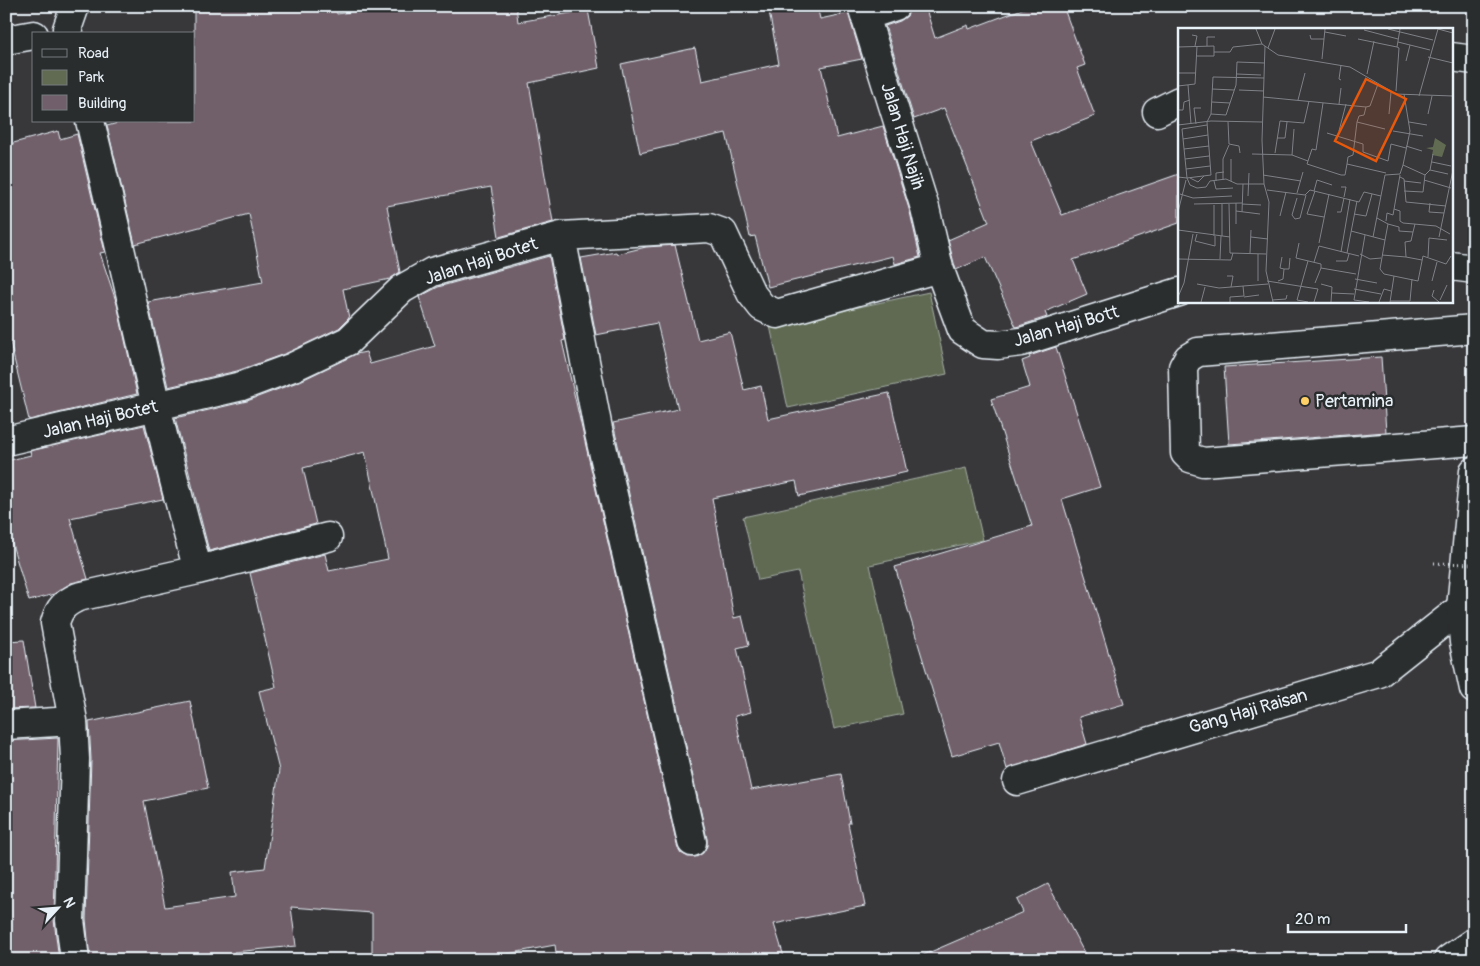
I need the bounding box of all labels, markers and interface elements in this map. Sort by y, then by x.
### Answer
inset map [1178,28,1452,302]
legend [32,32,195,122]
text: Road [78,44,109,63]
text: Park [78,68,105,87]
street label: Jalan Haji Najih [875,80,930,192]
text: Building [78,94,126,113]
street label: Jalan Haji Botet [422,232,541,291]
street label: Jalan Haji Bott [1011,300,1122,352]
place label: Pertamina [1315,390,1393,413]
street label: Jalan Haji Botet [40,395,161,444]
marker: Pertamina [1299,395,1311,407]
street label: Gang Haji Raisan [1186,684,1310,739]
north arrow [32,884,82,934]
text: N [60,895,79,911]
scale bar [1288,901,1405,933]
text: 20 m [1295,910,1330,929]

